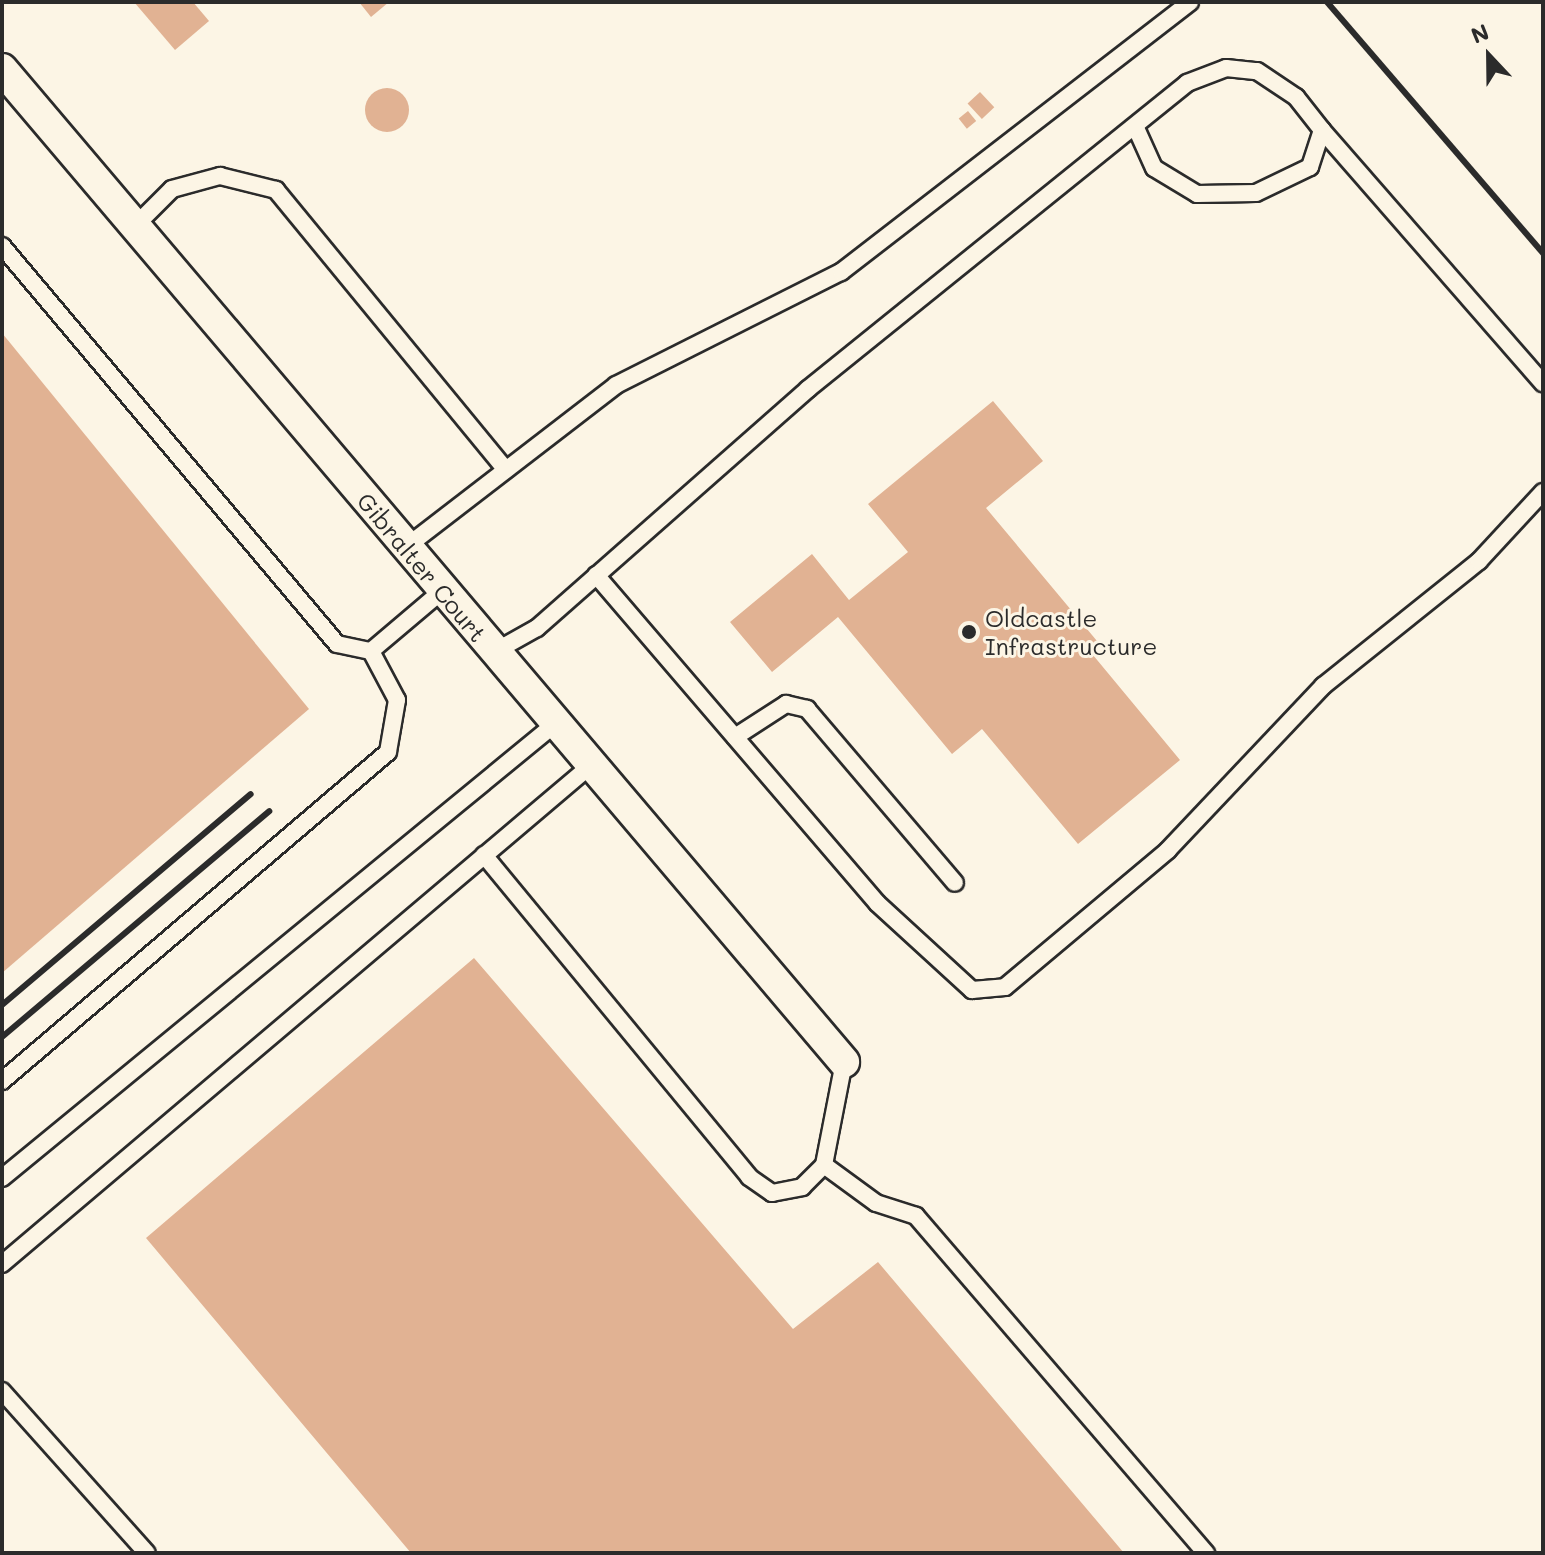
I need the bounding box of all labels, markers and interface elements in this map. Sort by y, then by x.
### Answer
north arrow [1449,16,1529,96]
text: N [1467,17,1493,50]
street label: Gibralter Court [351,487,493,647]
place label: Oldcastle Infrastructure [985,604,1157,660]
marker: Oldcastle Infrastructure [960,623,978,641]

